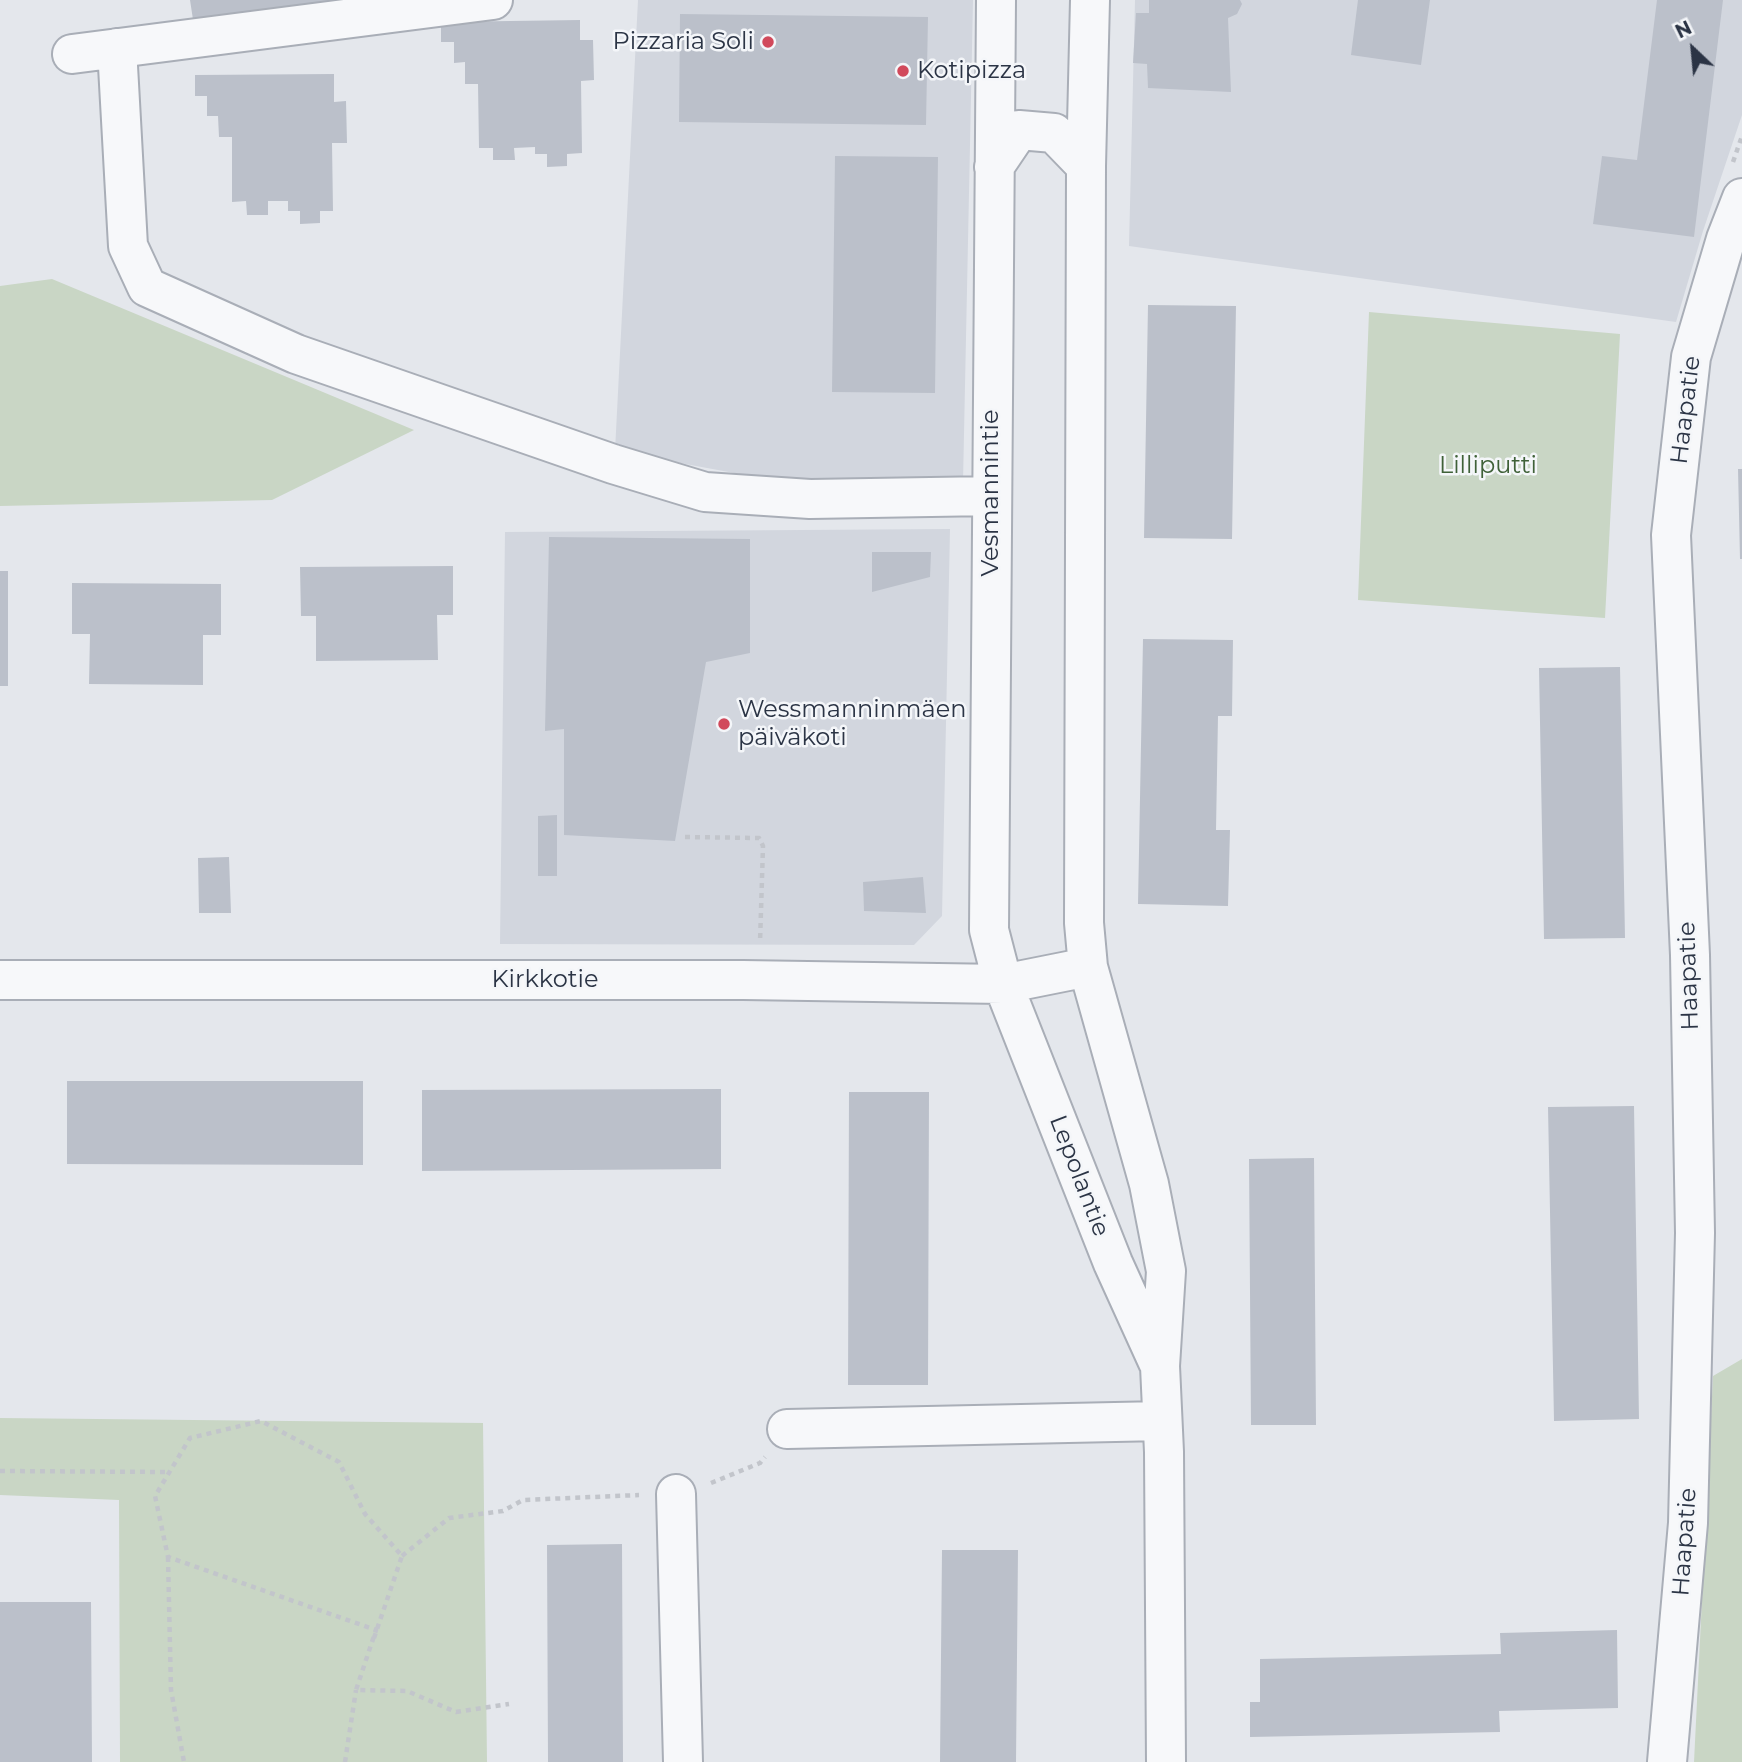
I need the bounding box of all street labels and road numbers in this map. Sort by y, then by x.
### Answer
street label: Haapatie [1665,354,1707,466]
street label: Vesmannintie [977,409,1005,577]
street label: Haapatie [1673,921,1705,1031]
street label: Kirkkotie [492,966,598,994]
street label: Lepolantie [1043,1111,1115,1241]
street label: Haapatie [1667,1487,1703,1597]

